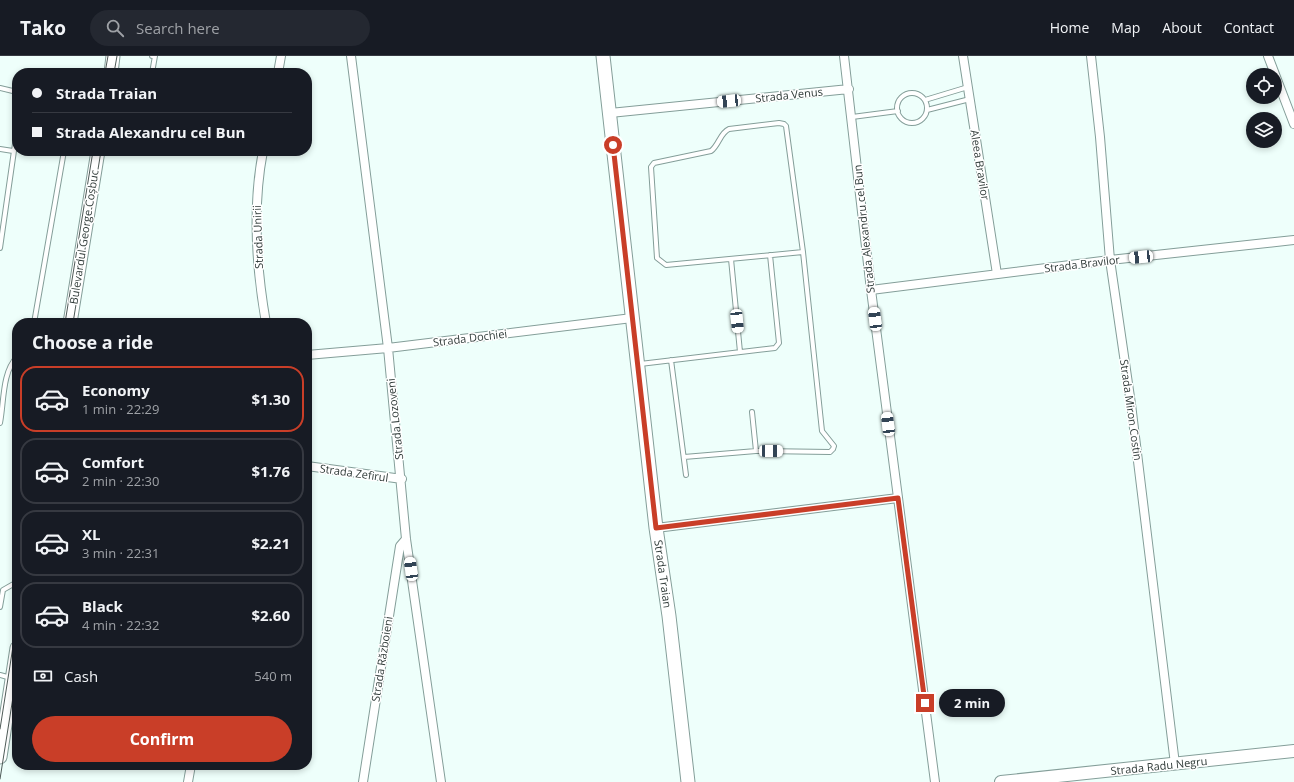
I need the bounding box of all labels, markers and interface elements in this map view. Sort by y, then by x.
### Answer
search box [90,10,370,46]
text: Tako [20,15,66,41]
icon: search [104,17,126,39]
text: Search here [136,18,220,38]
text: Home [1050,18,1089,37]
text: Map [1111,18,1140,37]
text: About [1162,18,1202,37]
text: Contact [1224,18,1274,37]
map controls [1246,68,1282,148]
button: locate [1246,68,1282,104]
text: Strada Traian [56,83,157,103]
street label: Strada Venus [754,84,823,106]
car [716,94,742,108]
button: layers [1246,112,1282,148]
text: Strada Alexandru cel Bun [56,122,245,142]
street label: Aleea Bravilor [968,129,994,202]
route start [604,136,622,154]
street label: Strada Alexandru cel Bun [849,164,878,294]
street label: Bulevardul George Coșbuc [65,169,102,305]
street label: Strada Unirii [249,205,266,269]
car [1128,250,1154,264]
street label: Strada Bravilor [1043,251,1121,276]
car [868,306,882,332]
car [730,308,744,334]
street label: Strada Dochiei [432,326,508,349]
text: Choose a ride [32,330,153,354]
street label: Strada Miron Costin [1117,358,1146,461]
street label: Strada Lozoveni [383,378,406,460]
text: Economy [82,380,150,400]
icon: car [34,381,70,417]
text: $1.30 [251,389,290,409]
text: 1 min · 22:29 [82,400,159,418]
car [881,411,895,437]
car [759,445,783,457]
text: Comfort [82,452,144,472]
icon: car [34,453,70,489]
street label: Strada Zefirul [319,460,389,485]
text: $1.76 [251,461,290,481]
text: 2 min · 22:30 [82,472,159,490]
text: XL [82,524,100,544]
icon: car [34,525,70,561]
text: $2.21 [251,533,290,553]
street label: Strada Traian [651,539,676,609]
text: 3 min · 22:31 [82,544,159,562]
car [403,556,419,582]
text: Black [82,596,123,616]
icon: car [34,597,70,633]
text: $2.60 [251,605,290,625]
street label: Strada Războieni [367,615,396,703]
text: 4 min · 22:32 [82,616,159,634]
icon: cash [32,665,54,687]
text: Cash [64,666,98,686]
text: 540 m [254,667,292,685]
callout: 2 min [939,689,1005,717]
route end [916,694,934,712]
text: 2 min [954,694,990,712]
button: Confirm [32,716,292,762]
street label: Strada Radu Negru [1110,753,1208,778]

